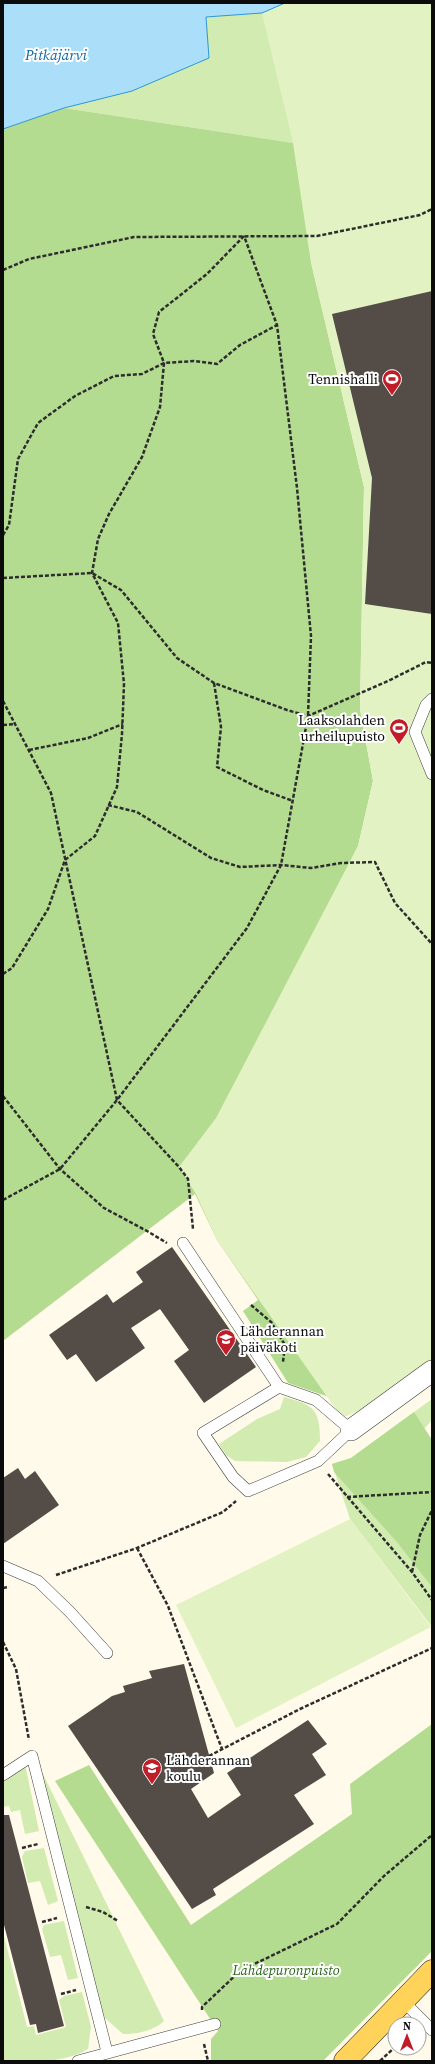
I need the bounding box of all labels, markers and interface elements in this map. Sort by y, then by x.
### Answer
water label: Pitkäjärvi [24,44,88,65]
sports icon: Tennishalli [381,368,403,396]
place label: Tennishalli [308,369,378,389]
place label: Laaksolahden urheilupuisto [298,710,386,746]
sports icon: Laaksolahden urheilupuisto [388,717,410,745]
place label: Lähderannan päiväkoti [240,1321,325,1357]
school or university icon: Lähderannan päiväkoti [215,1328,237,1356]
place label: Lähderannan koulu [166,1750,251,1786]
school or university icon: Lähderannan koulu [141,1757,163,1785]
park label: Lähdepuronpuisto [232,1960,340,1980]
north arrow [387,2016,427,2056]
text: N [403,2019,411,2034]

